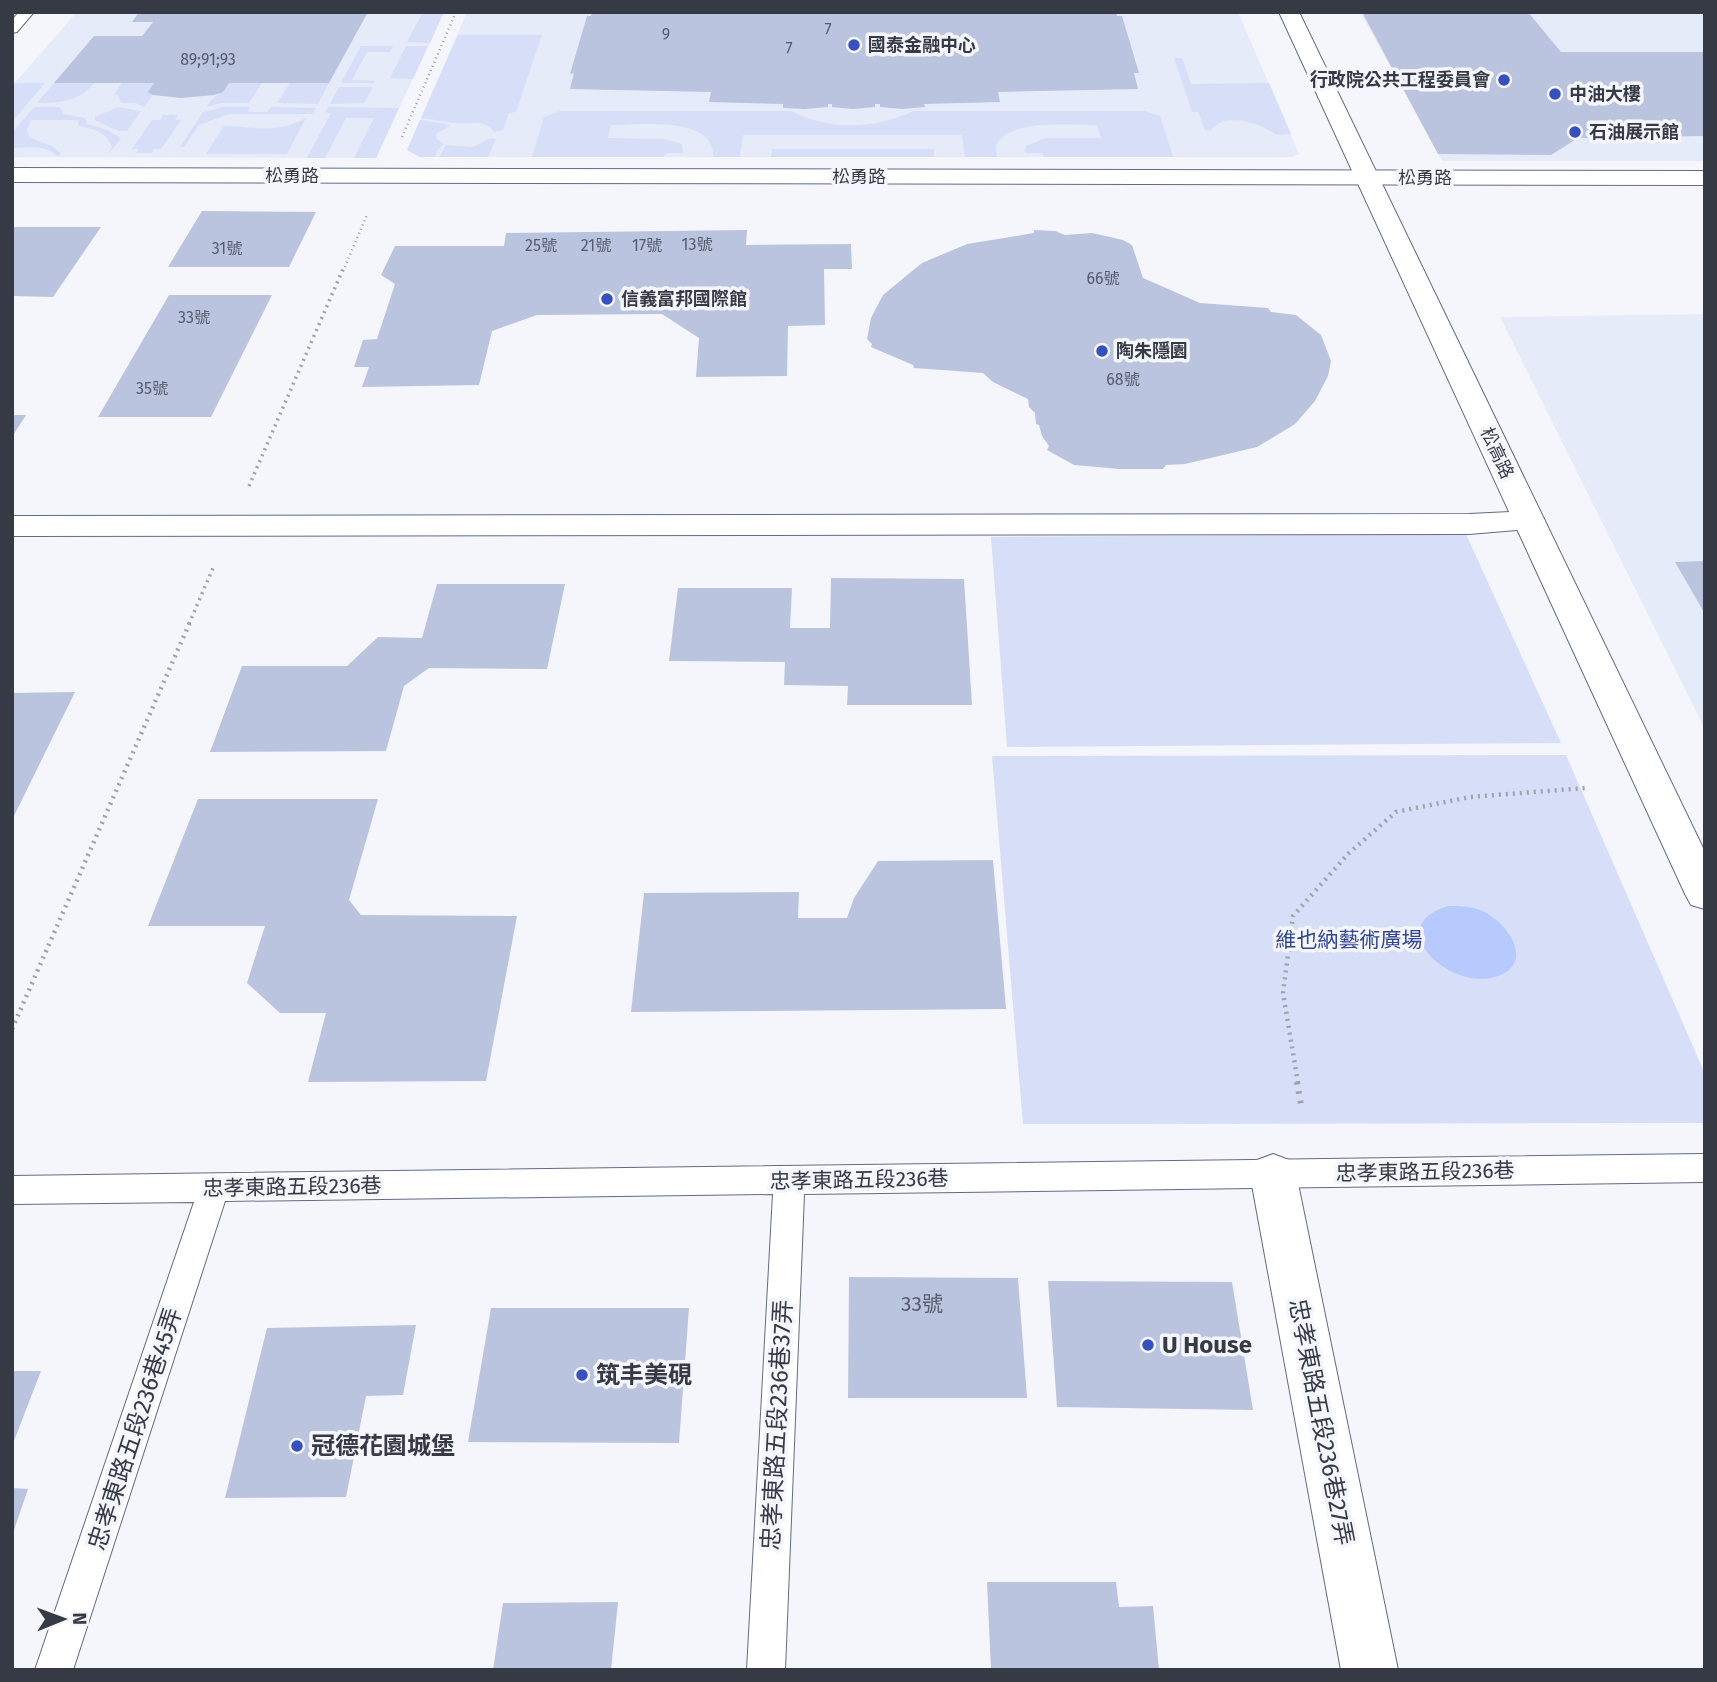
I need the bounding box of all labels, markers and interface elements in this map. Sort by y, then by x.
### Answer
house number: 7 [824,20,832,39]
house number: 9 [662,25,670,44]
place label: 國泰金融中心 [868,34,976,56]
marker: 國泰金融中心 [846,37,862,53]
house number: 7 [785,39,793,58]
house number: 89;91;93 [180,50,236,69]
place label: 行政院公共工程委員會 [1310,69,1491,91]
marker: 行政院公共工程委員會 [1496,72,1512,88]
place label: 中油大樓 [1569,83,1641,105]
marker: 中油大樓 [1547,86,1563,102]
place label: 石油展示館 [1589,121,1679,143]
marker: 石油展示館 [1567,124,1583,140]
street label: 松勇路 [265,165,319,187]
street label: 松勇路 [832,166,886,188]
street label: 松勇路 [1398,167,1452,189]
house number: 13號 [682,235,712,254]
house number: 25號 [525,236,557,255]
house number: 21號 [581,236,611,255]
house number: 17號 [632,236,662,255]
house number: 31號 [212,239,242,258]
house number: 66號 [1086,269,1120,288]
place label: 信義富邦國際館 [621,288,747,310]
marker: 信義富邦國際館 [599,291,615,307]
house number: 33號 [178,308,210,327]
place label: 陶朱隱園 [1116,340,1188,362]
marker: 陶朱隱園 [1094,343,1110,359]
house number: 68號 [1106,370,1140,389]
house number: 35號 [136,379,168,398]
street label: 松高路 [1476,424,1518,482]
park label: 維也納藝術廣場 [1276,927,1423,953]
street label: 忠孝東路五段236巷 [1335,1157,1515,1187]
street label: 忠孝東路五段236巷 [769,1165,949,1195]
street label: 忠孝東路五段236巷 [202,1172,382,1202]
house number: 33號 [901,1291,943,1317]
street label: 忠孝東路五段236巷27弄 [1283,1296,1359,1548]
street label: 忠孝東路五段236巷37弄 [756,1299,798,1551]
street label: 忠孝東路五段236巷45弄 [83,1304,187,1554]
place label: U House [1162,1331,1252,1359]
marker: U House [1140,1337,1156,1353]
place label: 筑丰美硯 [596,1361,692,1389]
marker: 筑丰美硯 [574,1367,590,1383]
place label: 冠德花園城堡 [311,1432,455,1460]
marker: 冠德花園城堡 [289,1438,305,1454]
north arrow [28,1584,98,1654]
text: N [68,1612,91,1625]

